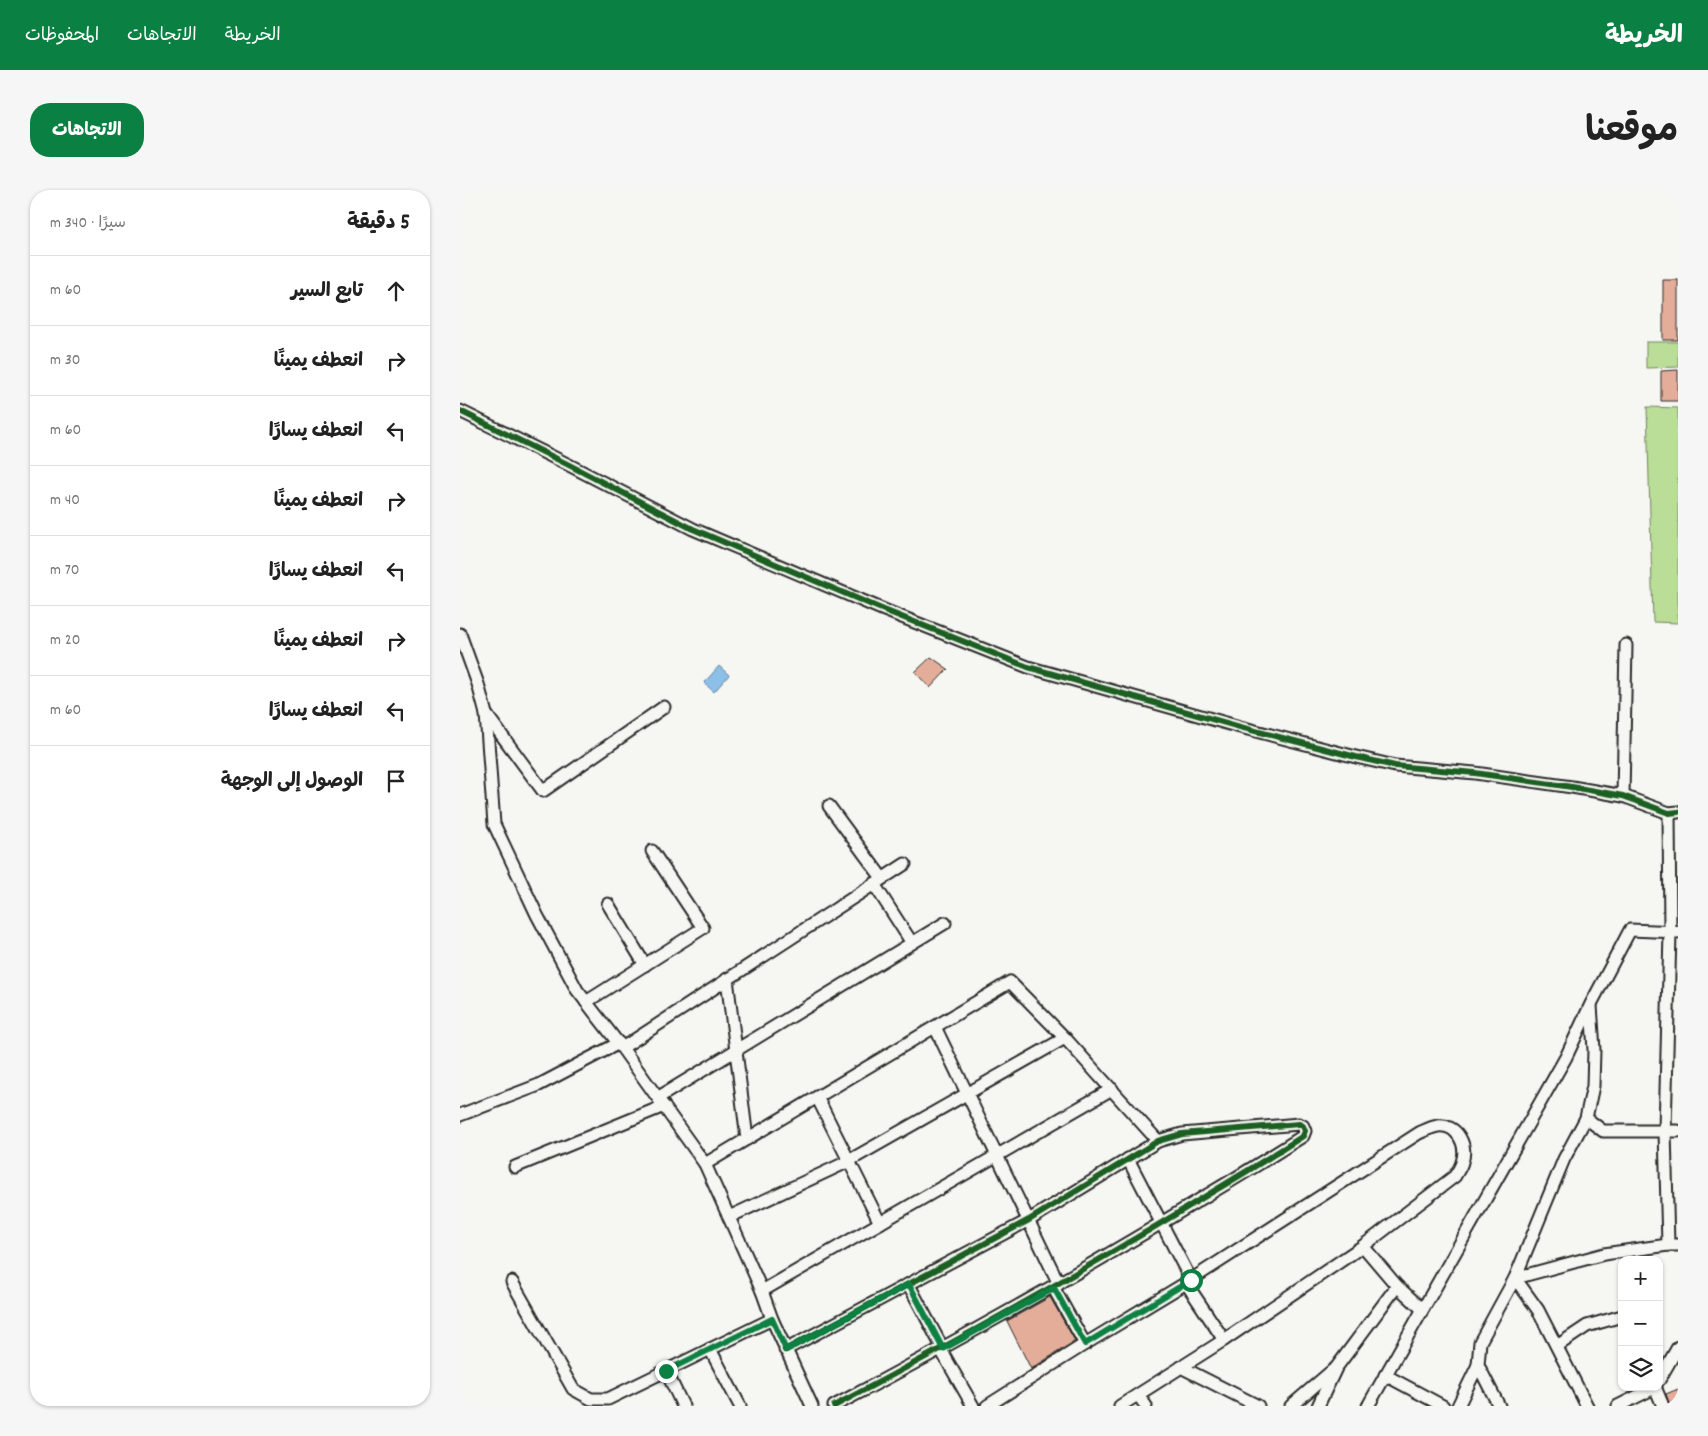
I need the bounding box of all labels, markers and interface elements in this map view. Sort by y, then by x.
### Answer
text: الخريطة [1605,20,1683,54]
text: المحفوظات [25,24,99,49]
text: الاتجاهات [127,24,197,49]
text: الخريطة [225,24,281,49]
button: الاتجاهات [30,103,144,157]
text: موقعنا [1585,108,1678,158]
text: 5 دقيقة [347,209,410,239]
text: سيرًا · 340 m [50,212,126,235]
icon: ahead [382,277,410,305]
text: 60 m [50,279,81,302]
text: تابع السير [291,279,363,306]
icon: right [382,347,410,375]
text: 30 m [50,349,81,372]
text: انعطف يمينًا [274,349,363,376]
icon: left [382,417,410,445]
text: 60 m [50,419,81,442]
text: انعطف يسارًا [269,419,363,446]
icon: right [382,487,410,515]
text: 40 m [50,489,80,512]
text: انعطف يمينًا [274,489,363,516]
icon: left [382,557,410,585]
text: 70 m [50,559,80,582]
text: انعطف يسارًا [269,559,363,586]
icon: right [382,627,410,655]
text: 20 m [50,629,80,652]
text: انعطف يمينًا [274,629,363,656]
icon: left [382,697,410,725]
text: 60 m [50,699,81,722]
text: انعطف يسارًا [269,699,363,726]
icon: arrive [382,767,410,795]
text: الوصول إلى الوجهة [221,769,363,796]
map controls [1618,1256,1663,1391]
button: + [1618,1256,1663,1301]
route start [1180,1269,1203,1292]
button: − [1618,1301,1663,1346]
button: layers [1618,1346,1663,1391]
route end [655,1360,678,1383]

